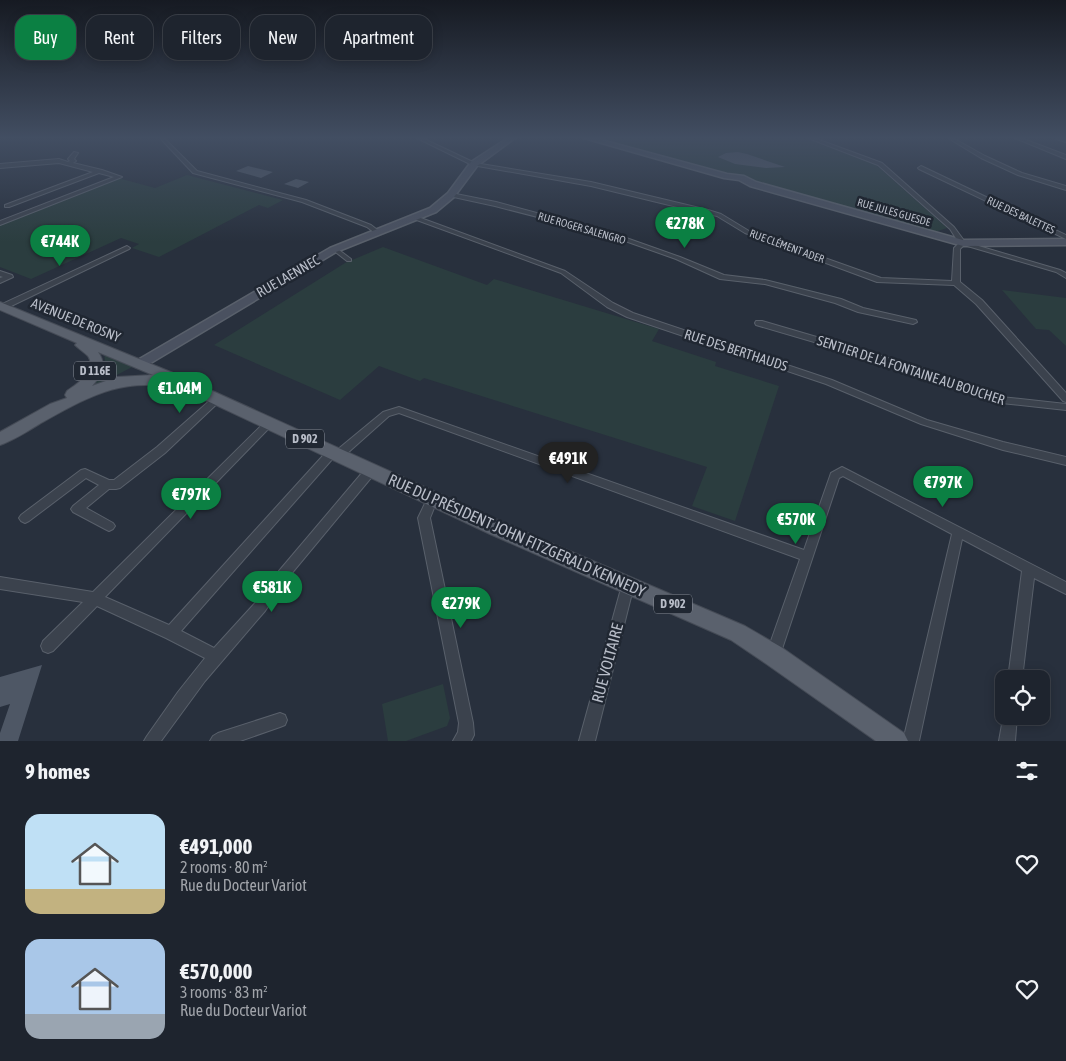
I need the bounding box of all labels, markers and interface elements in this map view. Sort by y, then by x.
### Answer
chip: Buy [15,15,76,60]
chip: Rent [86,15,153,60]
chip: Filters [163,15,240,60]
chip: New [250,15,315,60]
chip: Apartment [325,15,432,60]
street label: RUE DES BALETTES [985,194,1057,236]
street label: RUE JULES GUESDE [856,196,932,228]
pin: €278K [650,206,720,249]
street label: RUE ROGER SALENGRO [537,210,627,246]
text: €278K [666,214,704,232]
pin: €744K [25,224,95,267]
street label: RUE CLÉMENT ADER [748,227,826,265]
text: €744K [41,232,79,250]
street label: RUE LAENNEC [254,251,323,300]
street label: AVENUE DE ROSNY [29,295,124,345]
street label: RUE DES BERTHAUDS [682,326,790,374]
street label: SENTIER DE LA FONTAINE AU BOUCHER [815,332,1007,408]
road number: D 116E [74,362,116,381]
pin: €1.04M [139,372,221,414]
text: €1.04M [158,379,202,397]
road number: D 902 [286,429,324,448]
pin: €491K [533,442,603,484]
text: €491K [549,449,587,467]
pin: €797K [908,466,978,508]
street label: RUE DU PRÉSIDENT JOHN FITZGERALD KENNEDY [386,470,649,600]
text: €797K [924,473,962,491]
pin: €797K [156,478,226,520]
text: €797K [172,485,210,503]
pin: €570K [761,502,831,545]
text: €570K [777,510,815,528]
pin: €581K [237,570,307,613]
text: €581K [253,578,291,596]
pin: €279K [426,586,496,629]
text: €279K [442,594,480,612]
road number: D 902 [654,594,692,614]
street label: RUE VOLTAIRE [588,621,626,705]
map controls [995,670,1050,725]
button: locate [995,670,1050,725]
icon: filters [1013,757,1041,785]
text: 9 homes [25,759,90,783]
icon: home [65,834,125,894]
text: €491,000 [180,834,252,858]
icon: heart [1013,850,1041,878]
text: 2 rooms · 80 m² [180,858,268,876]
text: Rue du Docteur Variot [180,876,307,894]
icon: home [65,959,125,1019]
text: €570,000 [180,959,252,983]
icon: heart [1013,975,1041,1003]
text: 3 rooms · 83 m² [180,983,268,1001]
text: Rue du Docteur Variot [180,1001,307,1019]

